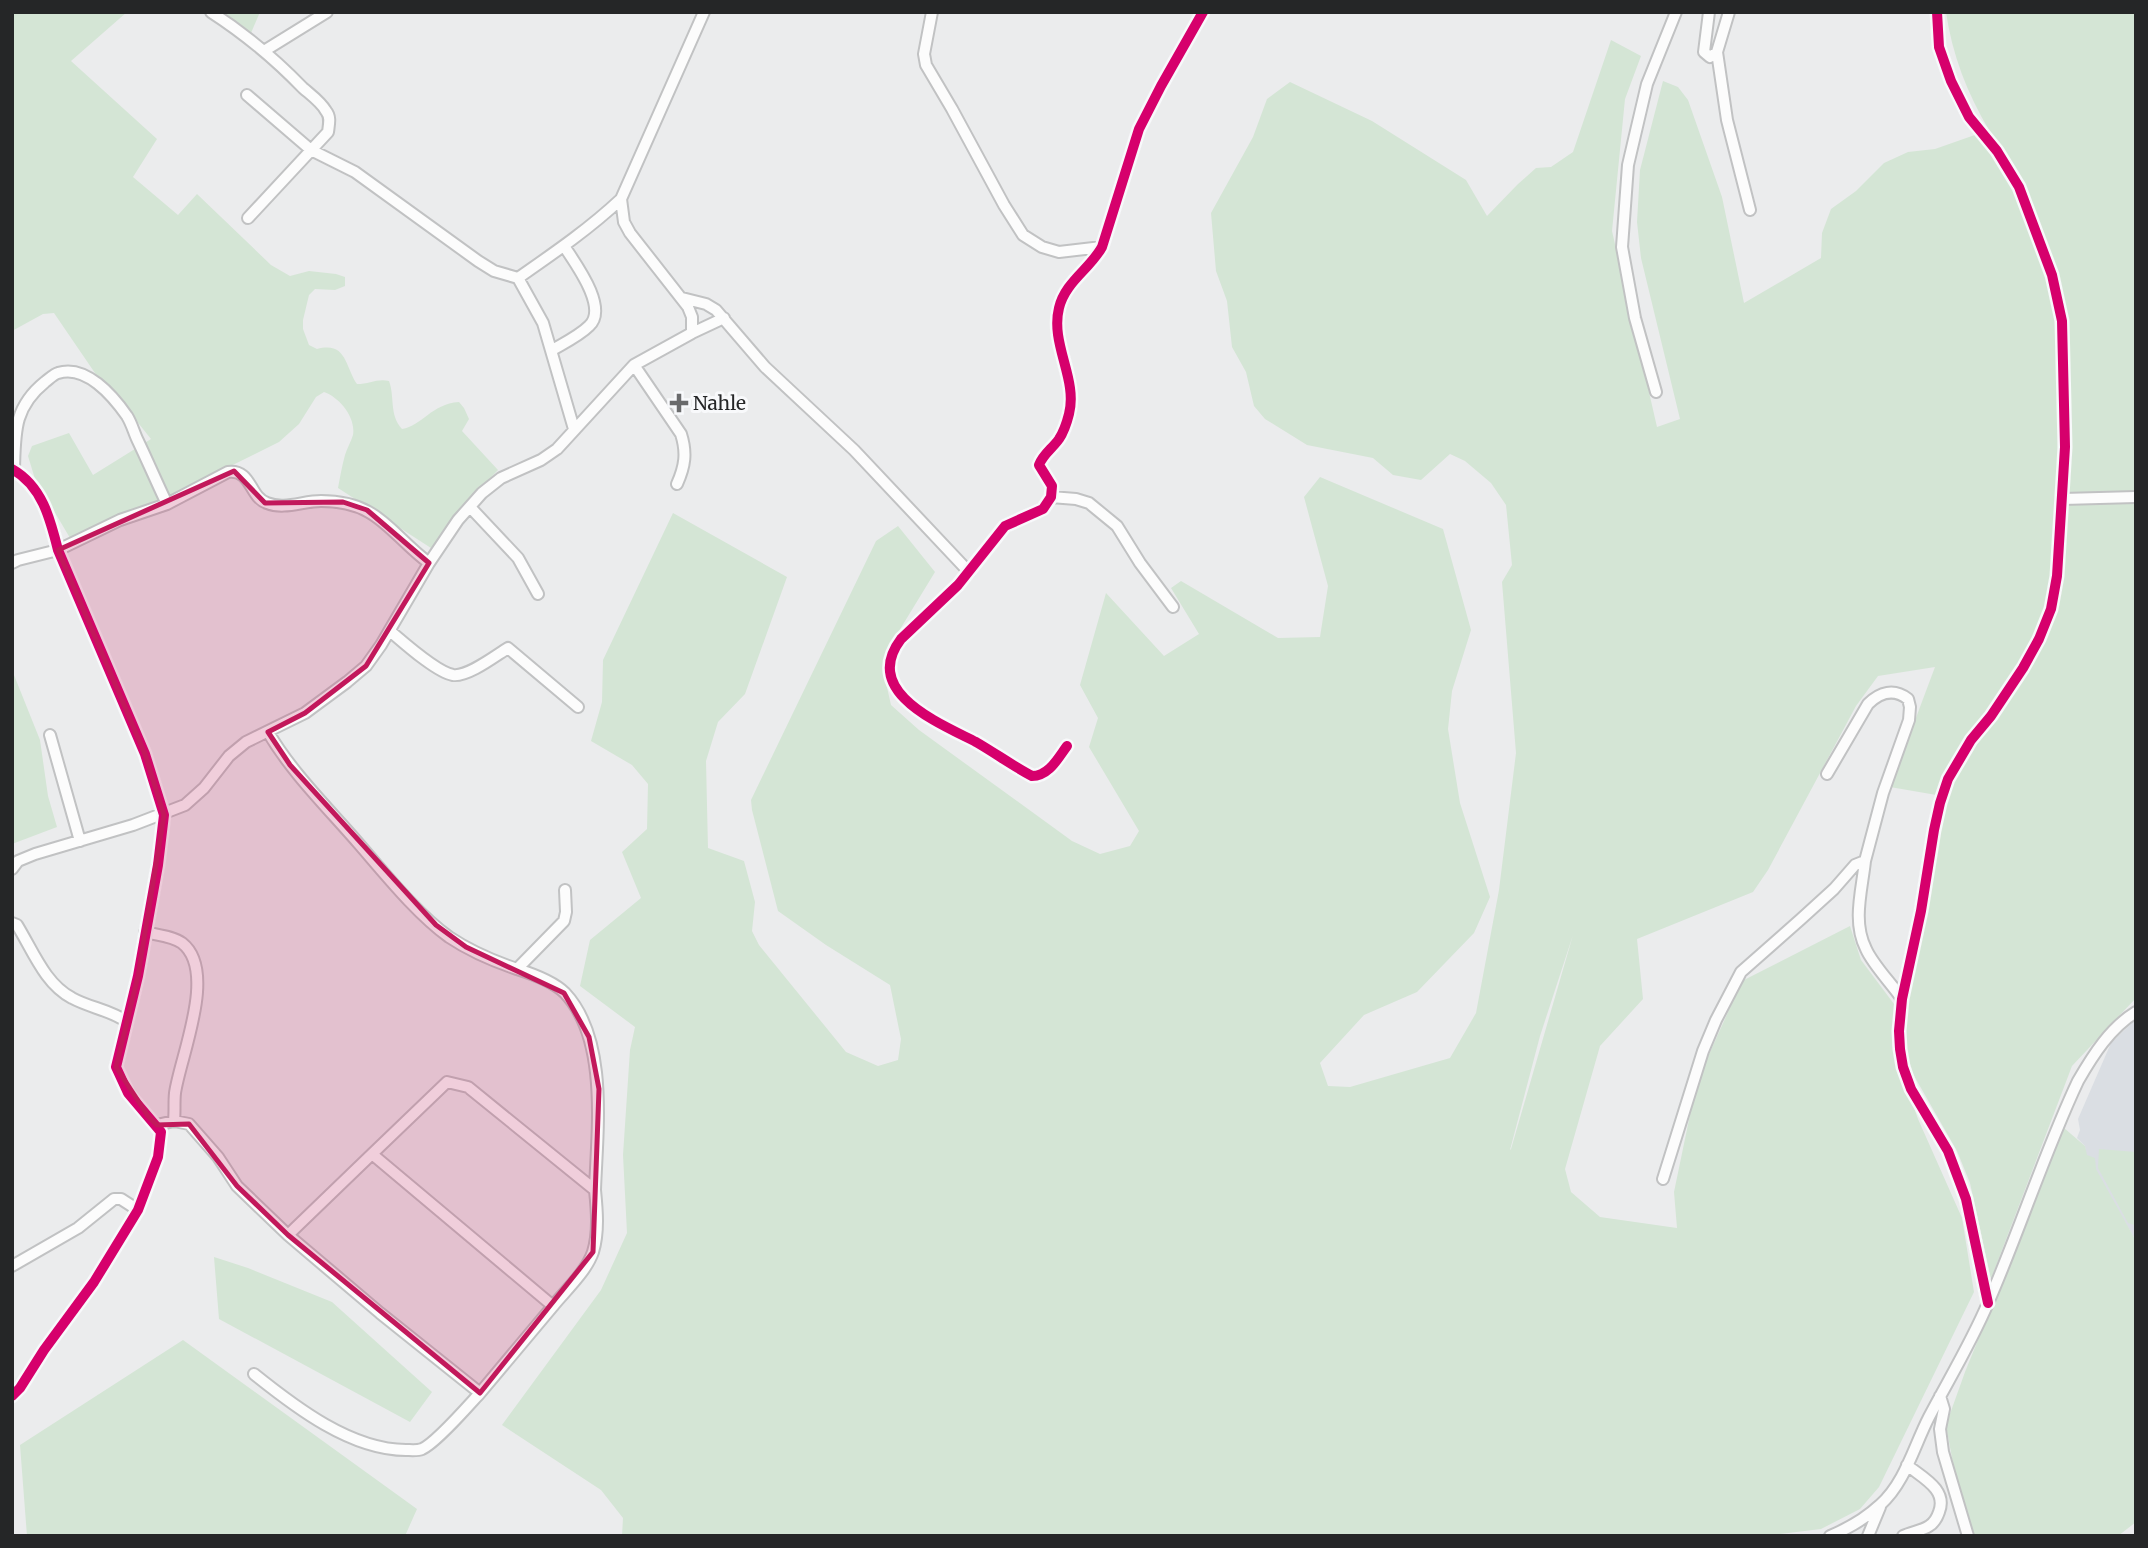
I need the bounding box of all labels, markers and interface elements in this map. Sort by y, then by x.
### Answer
place label: Nahle [693,391,746,415]
marker: Nahle [671,395,687,411]

